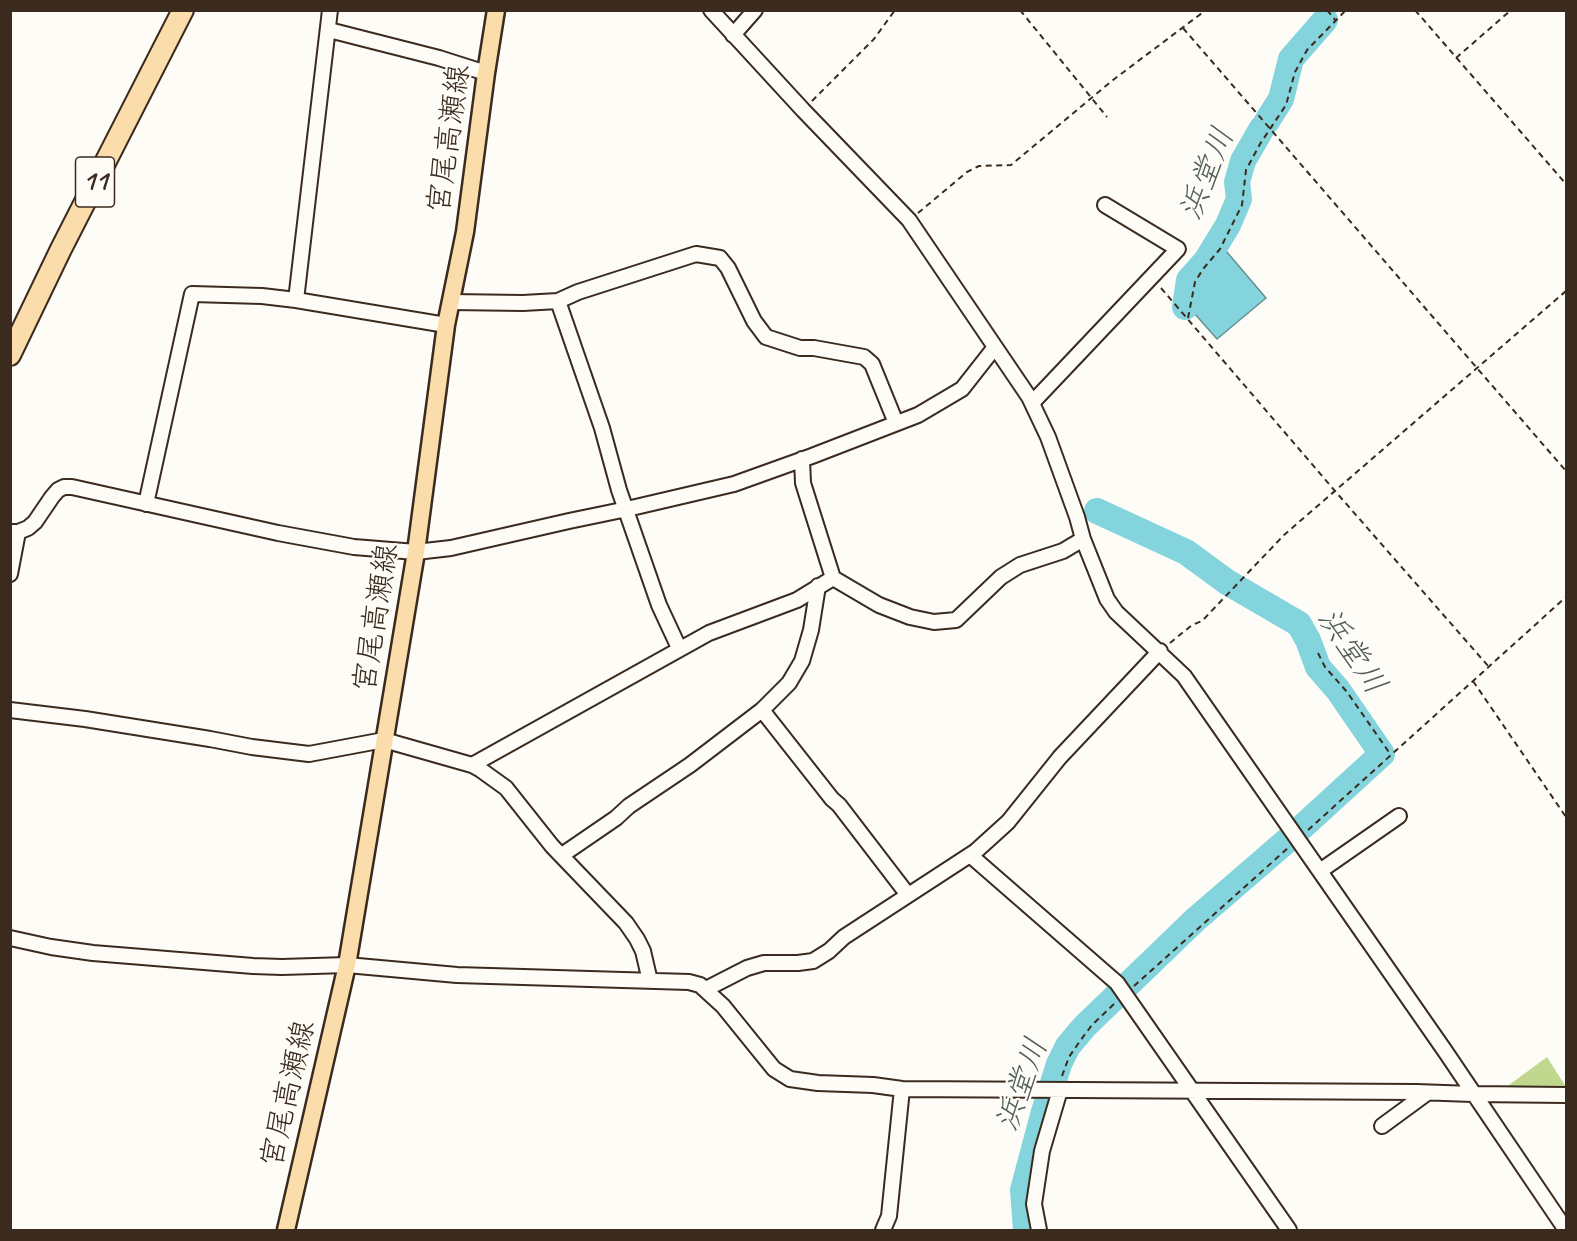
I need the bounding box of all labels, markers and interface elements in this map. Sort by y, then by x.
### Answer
street label: 宮尾高瀬線 [422,62,478,216]
water label: 浜堂川 [1172,122,1244,226]
road number: 11 [76,157,115,207]
street label: 宮尾高瀬線 [347,541,407,695]
water label: 浜堂川 [1308,601,1394,703]
street label: 宮尾高瀬線 [255,1017,323,1171]
water label: 浜堂川 [989,1033,1057,1137]

